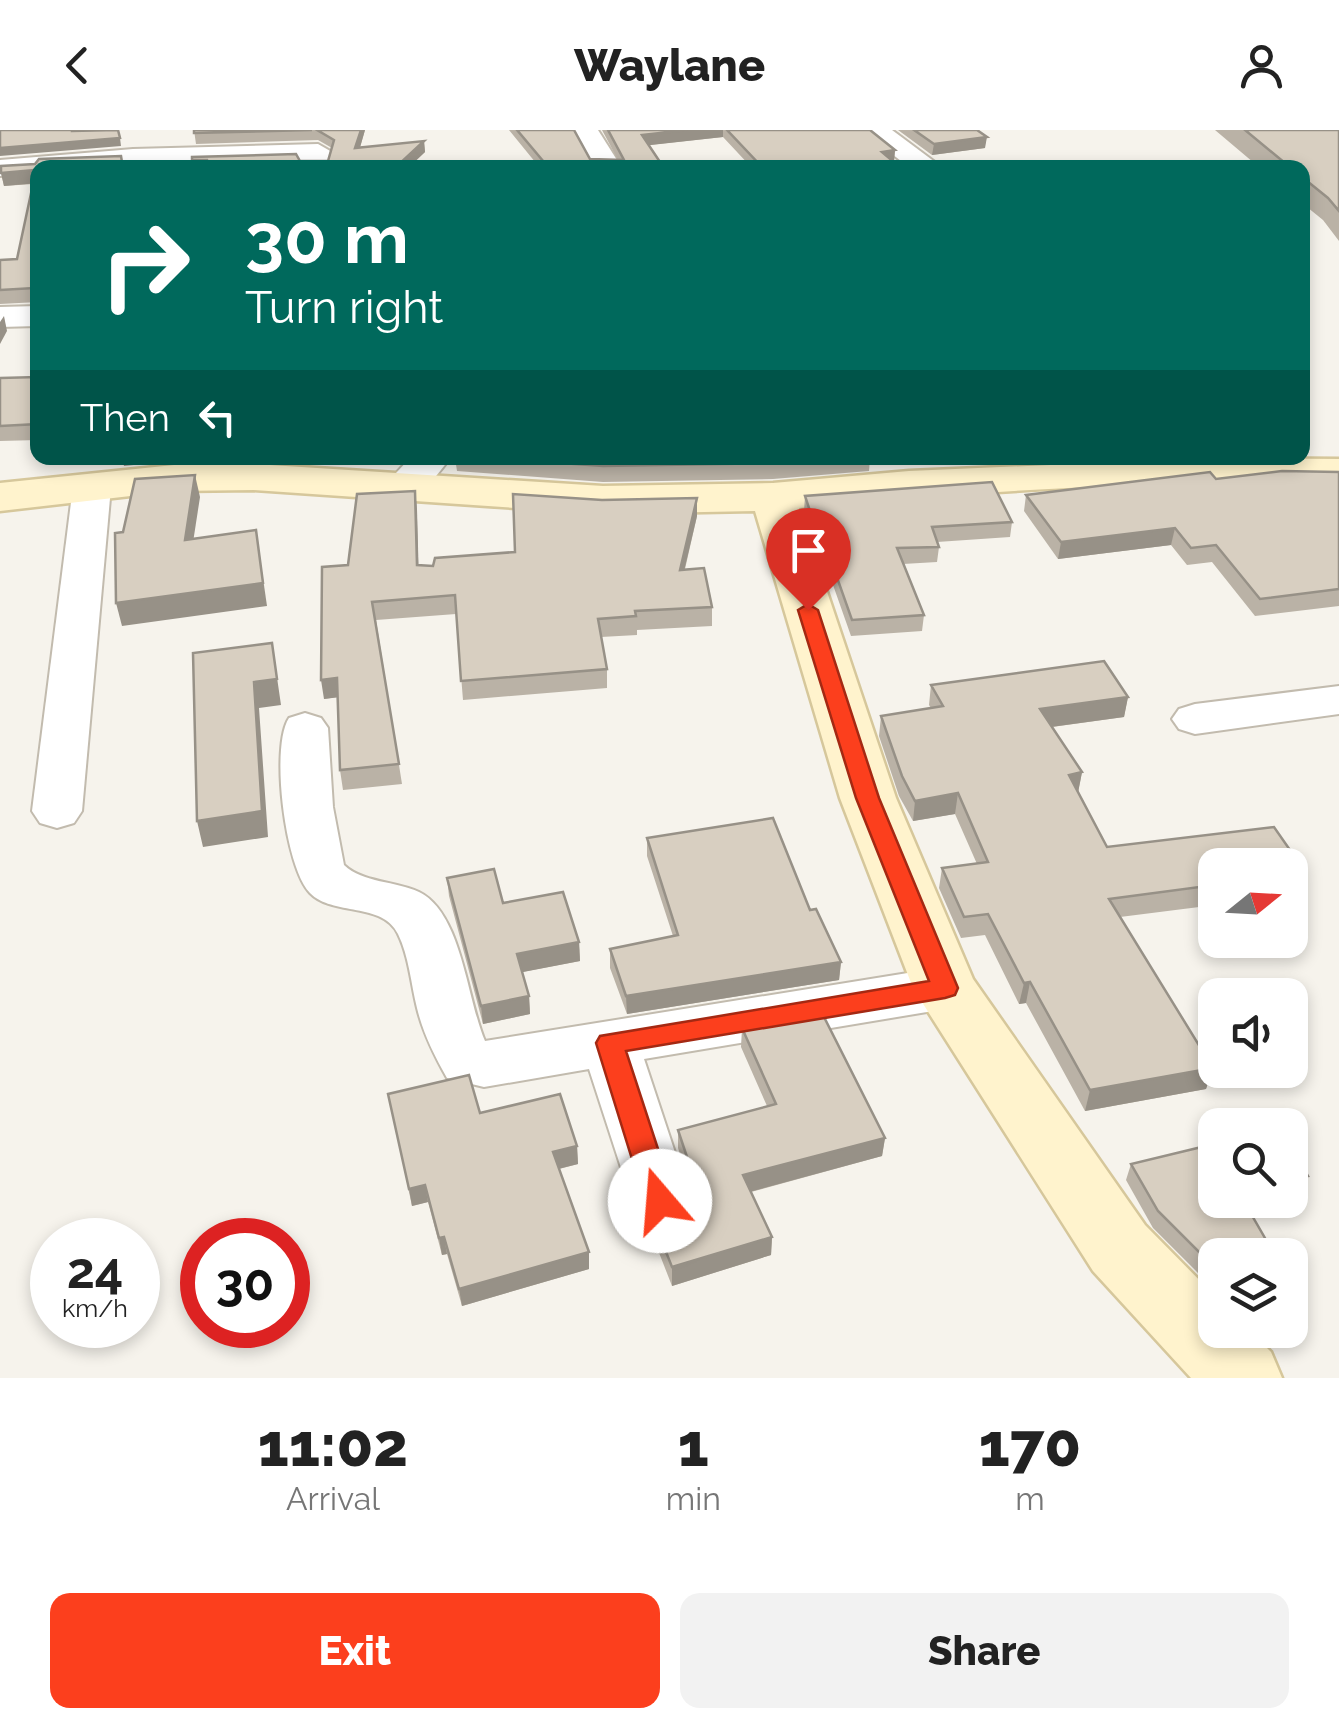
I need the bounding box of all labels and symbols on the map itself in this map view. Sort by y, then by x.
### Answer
pin [766,508,851,611]
north arrow [1198,848,1308,958]
position arrow [608,1149,712,1253]
speed limit sign: 30 [180,1218,310,1348]

